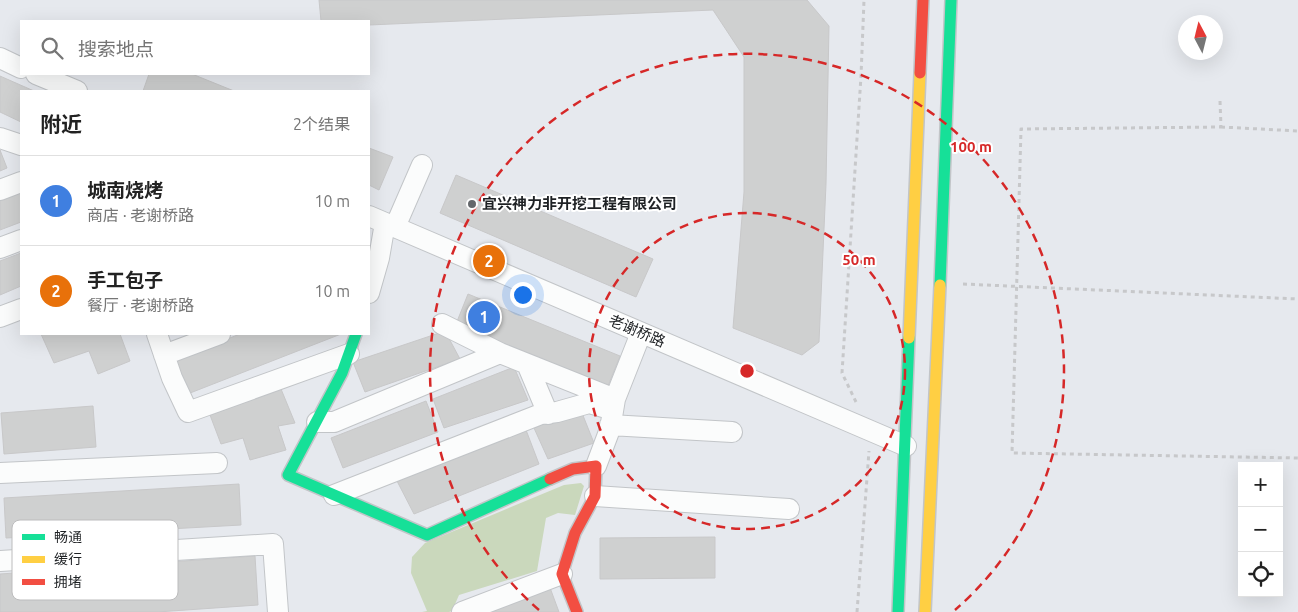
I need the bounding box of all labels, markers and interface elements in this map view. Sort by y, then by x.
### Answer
north arrow [1178,15,1223,60]
search box [20,20,370,75]
icon: search [38,34,66,62]
text: 搜索地点 [78,38,154,60]
text: 附近 [40,112,82,136]
text: 2个结果 [293,115,350,133]
text: 100 m [950,138,992,155]
text: 城南烧烤 [87,179,163,201]
text: 1 [51,192,61,210]
text: 10 m [314,192,350,210]
place label: 宜兴神力非开挖工程有限公司 [482,195,677,212]
marker: 宜兴神力非开挖工程有限公司 [466,198,478,210]
text: 商店 · 老谢桥路 [87,206,194,224]
pin: 2 [473,242,505,280]
text: 50 m [842,251,876,268]
text: 手工包子 [87,269,163,291]
text: 2 [51,282,61,300]
text: 10 m [314,282,350,300]
your location [510,282,536,308]
text: 餐厅 · 老谢桥路 [87,296,194,314]
pin: 1 [468,298,500,336]
street label: 老谢桥路 [606,311,668,350]
centre of rings [738,362,756,380]
map controls [1238,462,1283,597]
button: + [1238,462,1283,507]
button: − [1238,507,1283,552]
legend [12,520,178,600]
text: 畅通 [54,529,82,545]
text: 缓行 [54,551,82,567]
button: locate [1238,552,1283,597]
text: 拥堵 [54,574,82,590]

